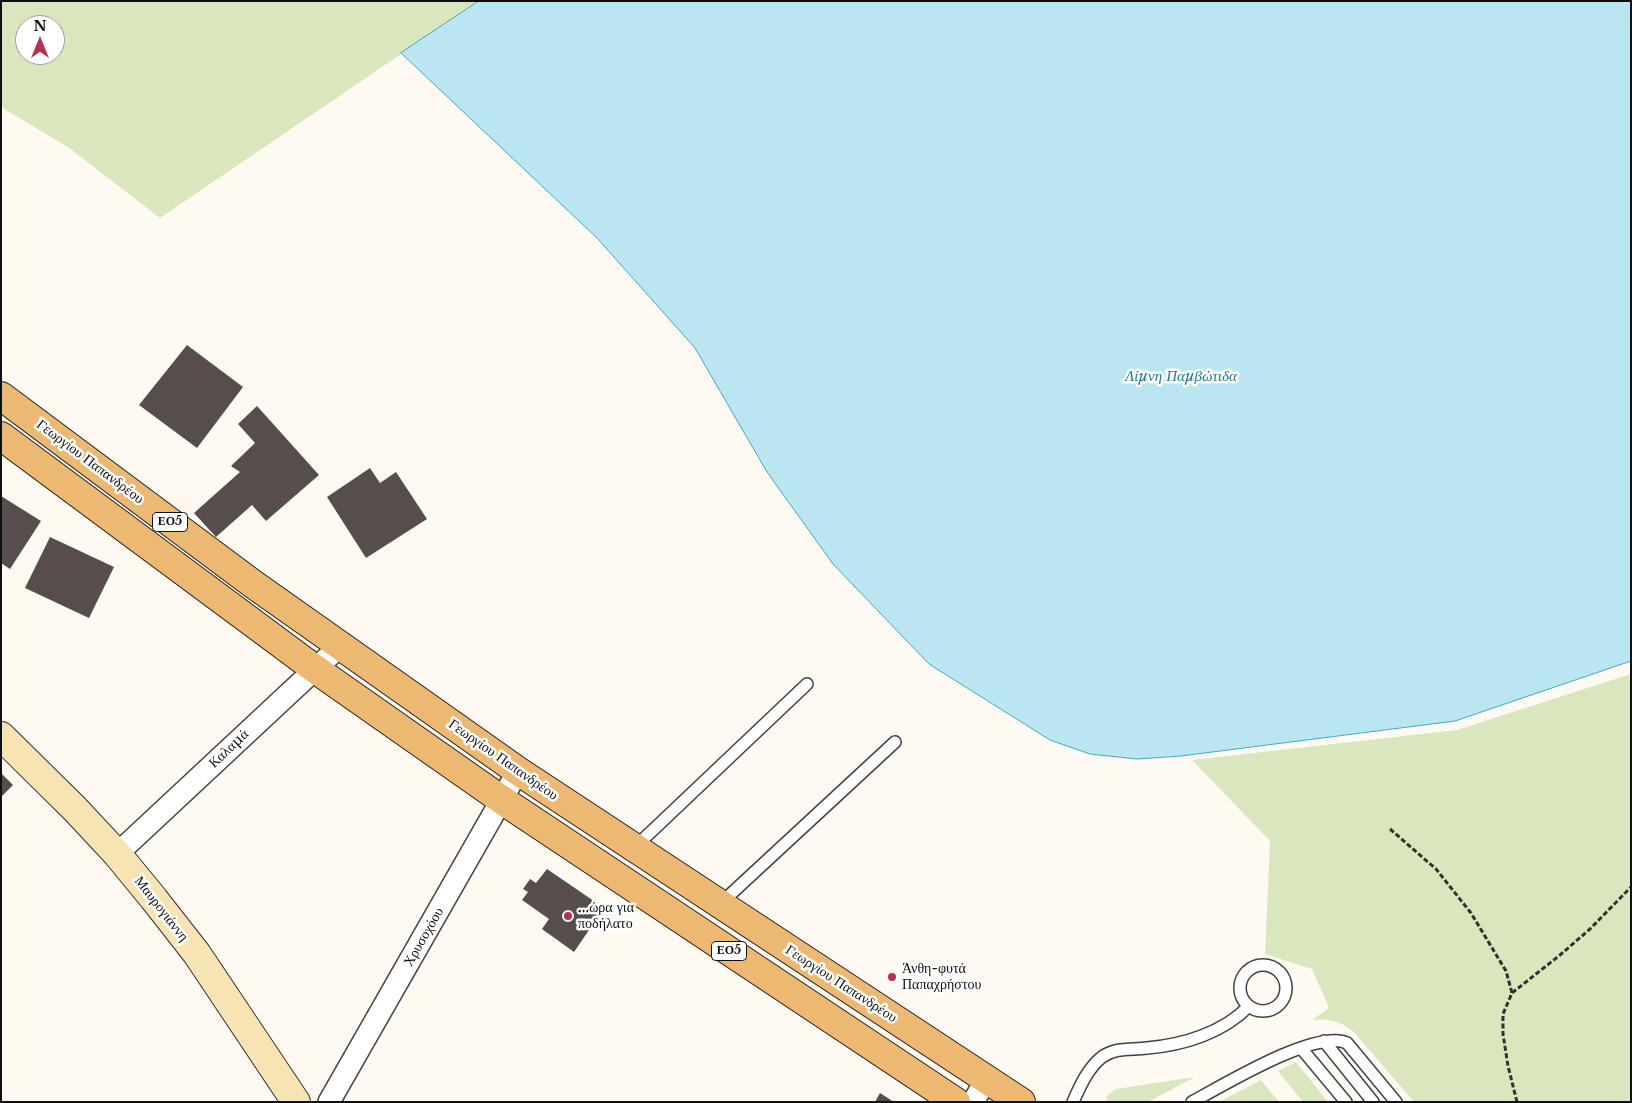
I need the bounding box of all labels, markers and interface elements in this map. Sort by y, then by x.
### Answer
north arrow [15,15,65,65]
text: N [33,17,47,35]
water label: Λίμνη Παμβώτιδα [1125,368,1237,386]
street label: Γεωργίου Παπανδρέου [33,416,147,508]
road number: ΕΟ5 [152,512,188,532]
street label: Γεωργίου Παπανδρέου [445,716,561,804]
street label: Καλαμά [206,726,252,772]
street label: Μαυρογιάννη [130,873,192,945]
place label: ...ώρα για ποδήλατο [578,900,634,932]
street label: Χρυσοχόου [400,904,448,970]
marker: ...ώρα για ποδήλατο [562,910,574,922]
road number: ΕΟ5 [712,941,746,960]
street label: Γεωργίου Παπανδρέου [782,942,900,1026]
place label: Άνθη-φυτά Παπαχρήστου [902,961,981,994]
marker: Άνθη-φυτά Παπαχρήστου [886,971,898,983]

